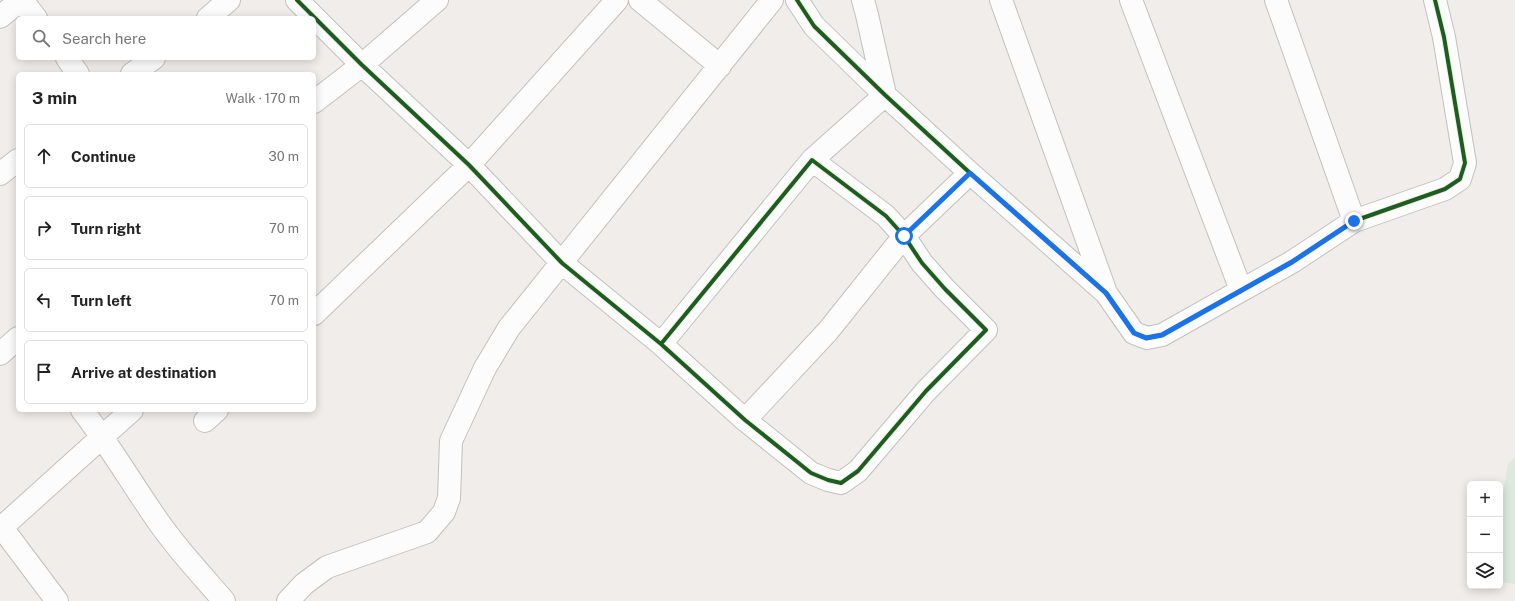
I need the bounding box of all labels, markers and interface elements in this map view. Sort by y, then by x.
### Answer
search box [16,16,316,60]
icon: search [30,27,52,49]
text: Search here [62,30,146,47]
text: 3 min [32,88,77,108]
text: Walk · 170 m [225,91,300,106]
icon: ahead [33,145,55,167]
text: Continue [71,148,136,165]
text: 30 m [269,149,299,164]
route end [1345,212,1363,230]
icon: right [33,217,55,239]
text: Turn right [71,220,141,237]
text: 70 m [269,221,299,236]
route start [895,227,913,245]
icon: left [33,289,55,311]
text: Turn left [71,292,132,309]
text: 70 m [269,293,299,308]
icon: arrive [33,361,55,383]
text: Arrive at destination [71,364,216,381]
map controls [1467,481,1503,589]
button: + [1467,481,1503,517]
button: − [1467,517,1503,553]
button: layers [1467,553,1503,589]

